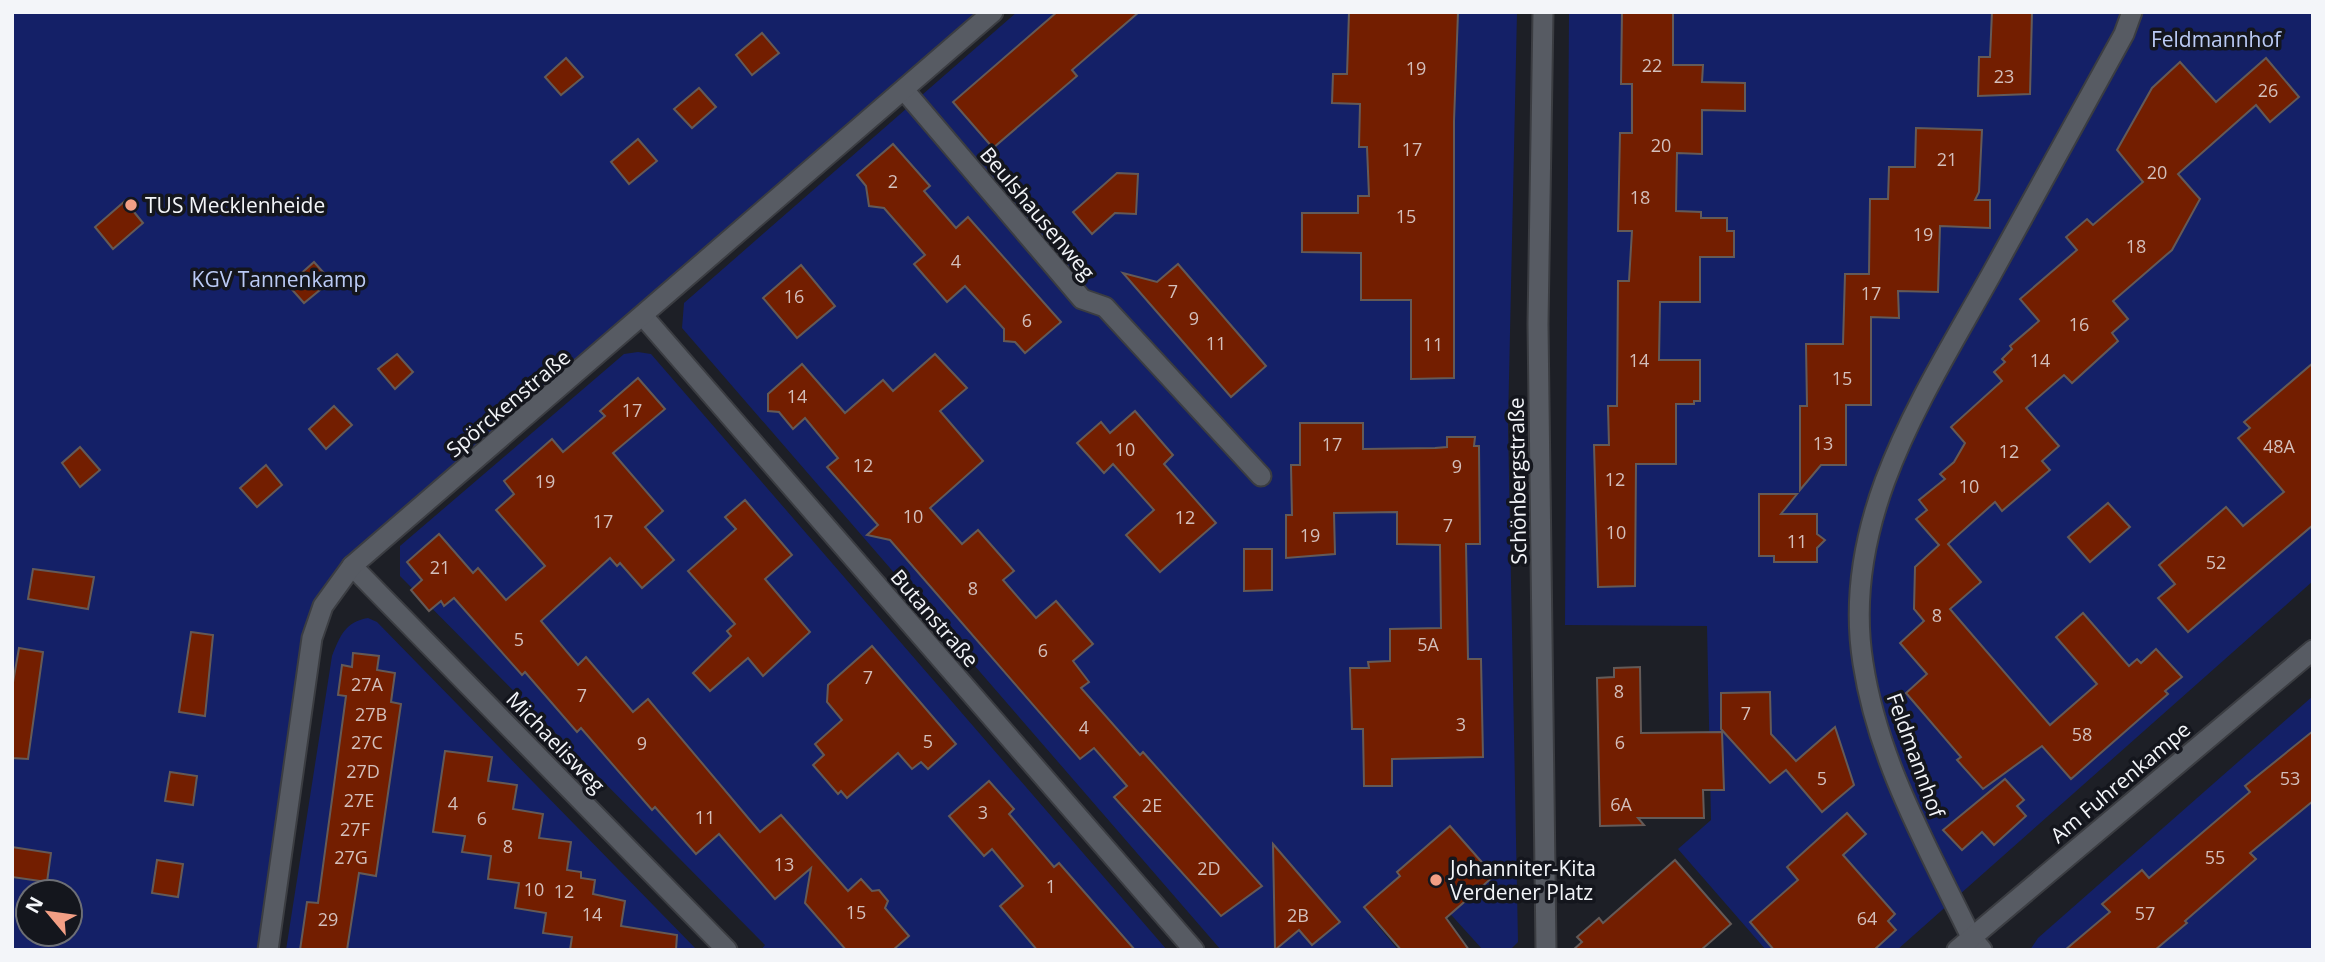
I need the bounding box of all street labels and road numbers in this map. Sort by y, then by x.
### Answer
street label: Beulshausenweg [974,141,1102,285]
street label: Spörckenstraße [440,343,576,463]
street label: Schönbergstraße [1502,397,1532,565]
street label: Butanstraße [885,563,985,673]
street label: Michaelisweg [501,685,611,799]
street label: Feldmannhof [1881,689,1952,823]
street label: Am Fuhrenkampe [2044,715,2196,849]

